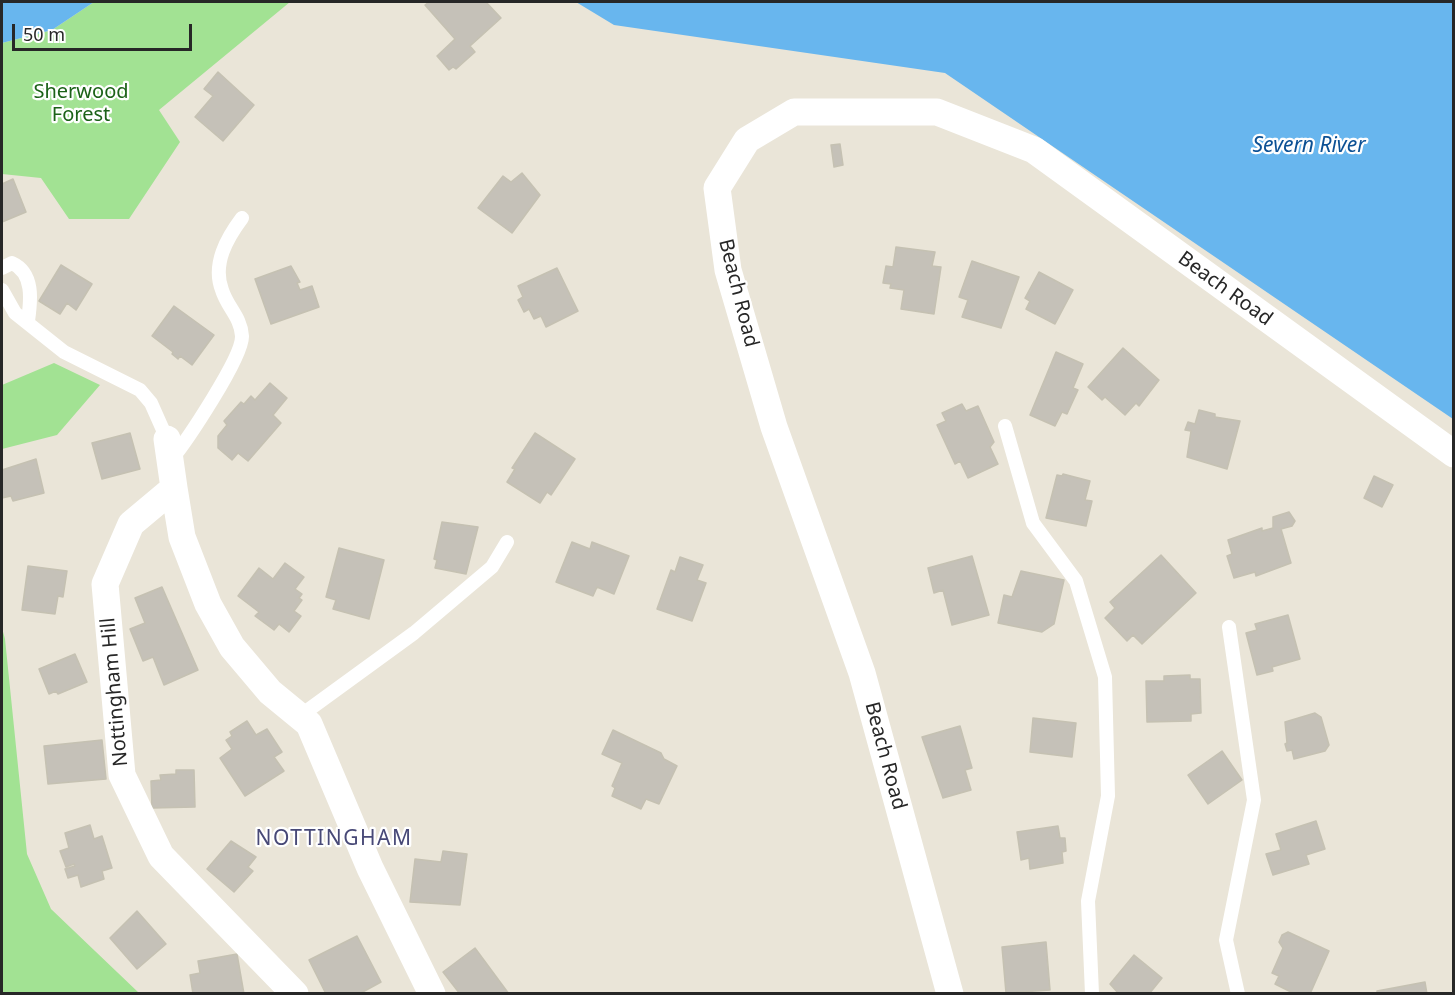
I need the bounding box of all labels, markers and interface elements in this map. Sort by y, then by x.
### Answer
scale bar [15,12,195,50]
text: 50 m [23,22,65,46]
park label: Sherwood Forest [33,80,129,127]
water label: Severn River [1252,133,1366,159]
street label: Beach Road [713,236,763,350]
street label: Beach Road [1173,247,1277,331]
street label: Nottingham Hill [97,617,133,767]
street label: Beach Road [859,699,911,813]
district label: NOTTINGHAM [256,826,412,852]

